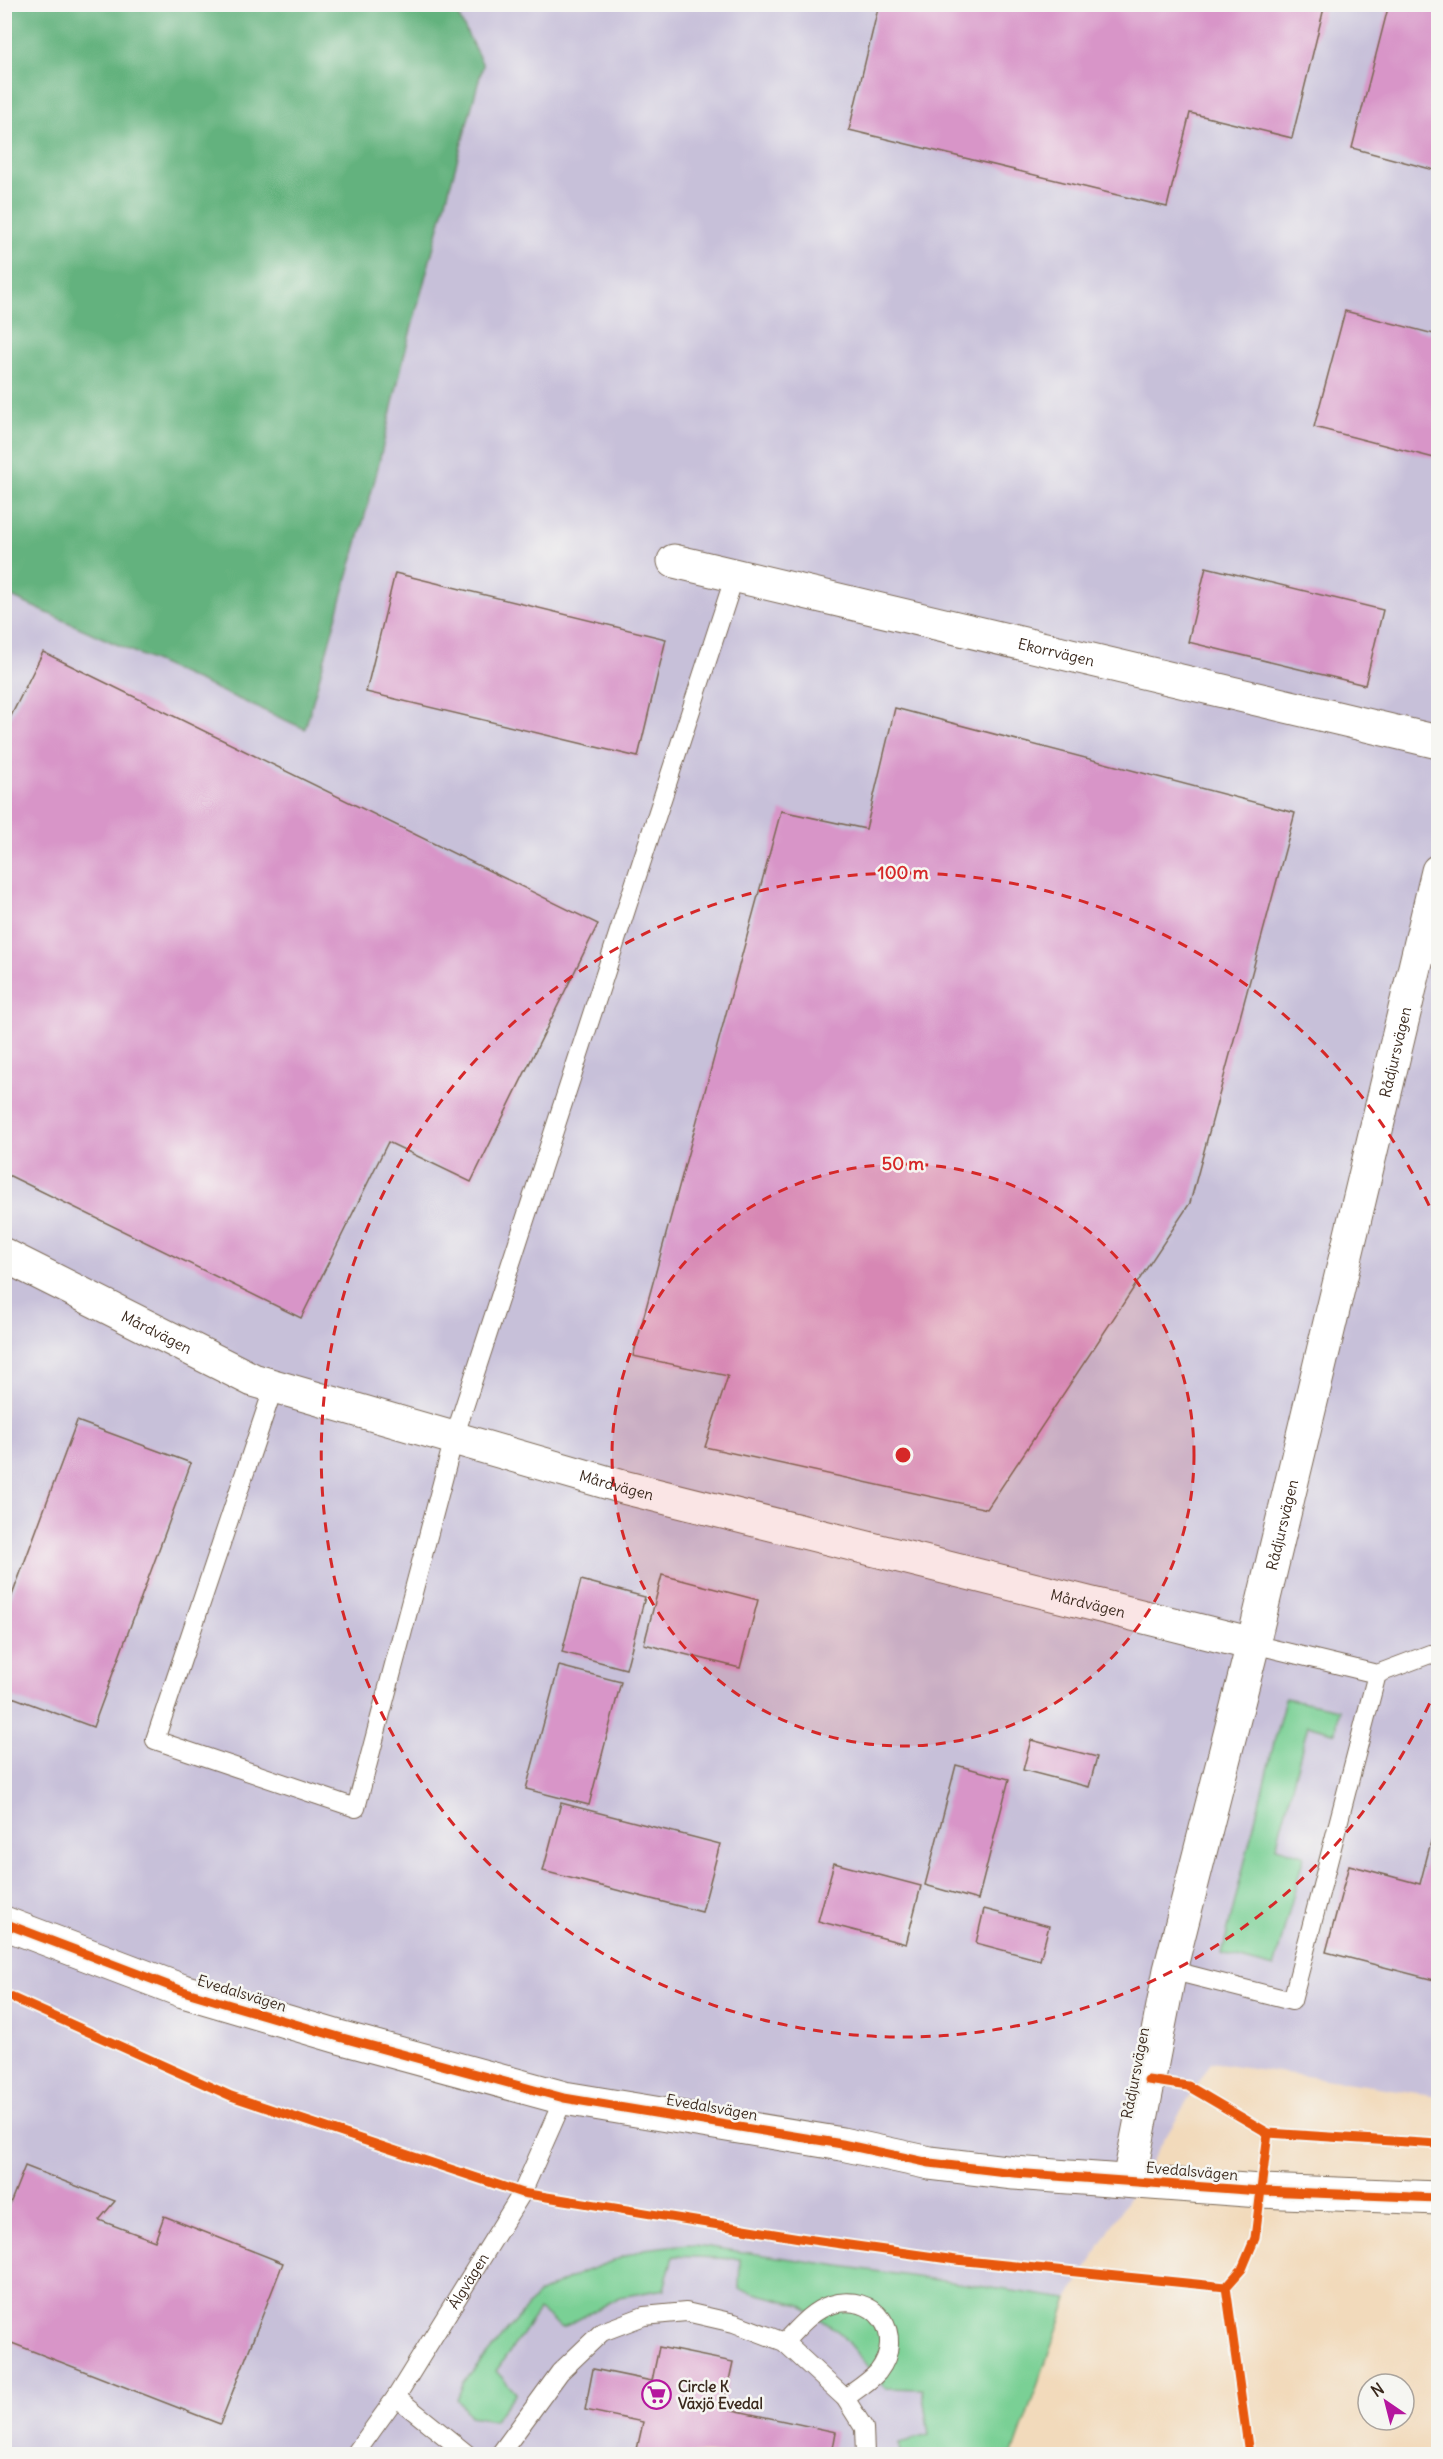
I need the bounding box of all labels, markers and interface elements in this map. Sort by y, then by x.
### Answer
street label: Ekorrvägen [1016,633,1097,670]
text: 100 m [878,861,929,884]
street label: Rådjursvägen [1375,1004,1415,1099]
text: 50 m [882,1152,924,1175]
street label: Mårdvägen [118,1306,195,1357]
centre of rings [893,1445,913,1465]
street label: Mårdvägen [577,1465,656,1504]
street label: Rådjursvägen [1262,1477,1302,1572]
street label: Mårdvägen [1049,1584,1128,1621]
street label: Evedalsvägen [195,1970,289,2016]
street label: Rådjursvägen [1117,2025,1153,2120]
street label: Evedalsvägen [665,2090,759,2124]
street label: Evedalsvägen [1145,2158,1239,2185]
street label: Älgvägen [443,2249,492,2312]
north arrow [1356,2372,1416,2432]
place label: Circle K Växjö Evedal [678,2377,763,2413]
text: N [1367,2378,1388,2401]
supermarket icon: Circle K Växjö Evedal [641,2379,673,2411]

